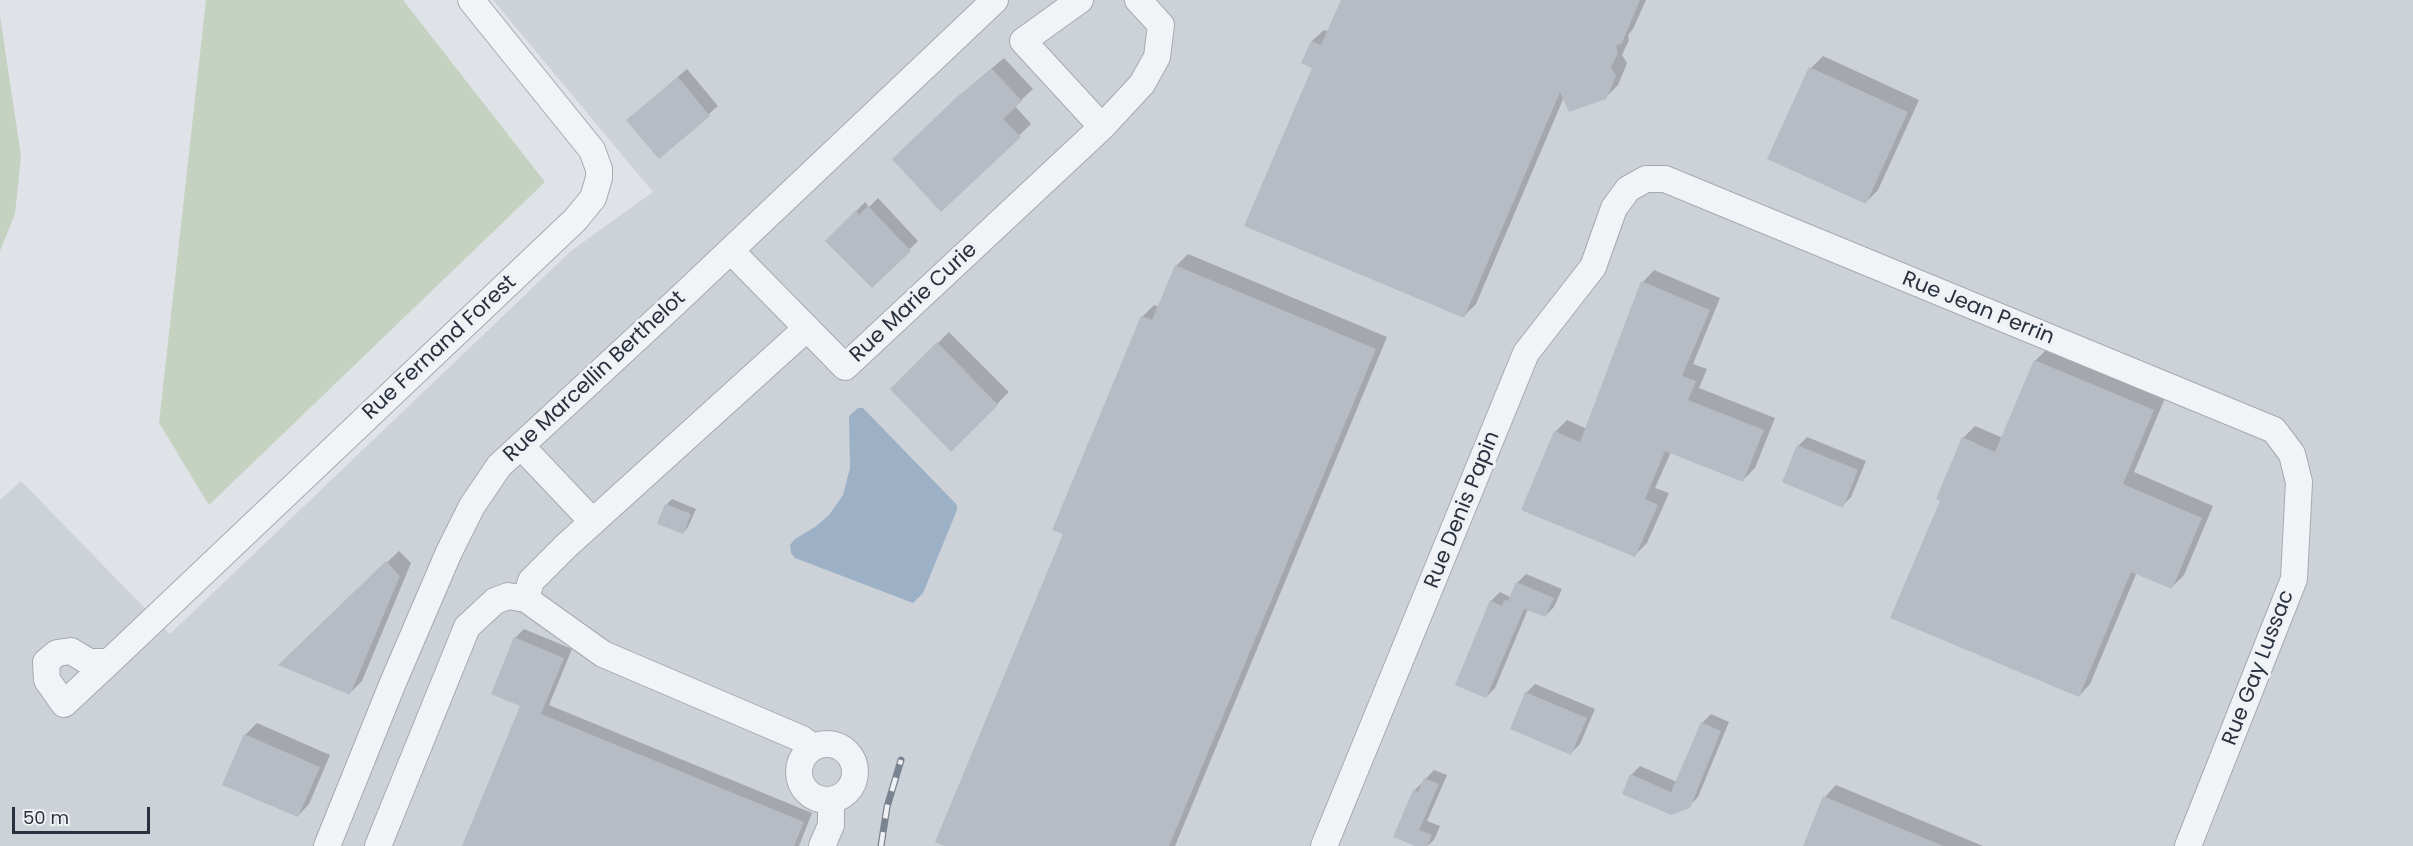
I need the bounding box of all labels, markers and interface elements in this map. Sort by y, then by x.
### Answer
street label: Rue Marie Curie [845,238,983,368]
street label: Rue Jean Perrin [1898,267,2058,351]
street label: Rue Fernand Forest [358,270,522,426]
street label: Rue Marcellin Berthelot [499,286,691,468]
street label: Rue Denis Papin [1420,428,1506,592]
street label: Rue Gay Lussac [2218,587,2300,749]
scale bar [15,795,153,833]
text: 50 m [23,805,69,830]

